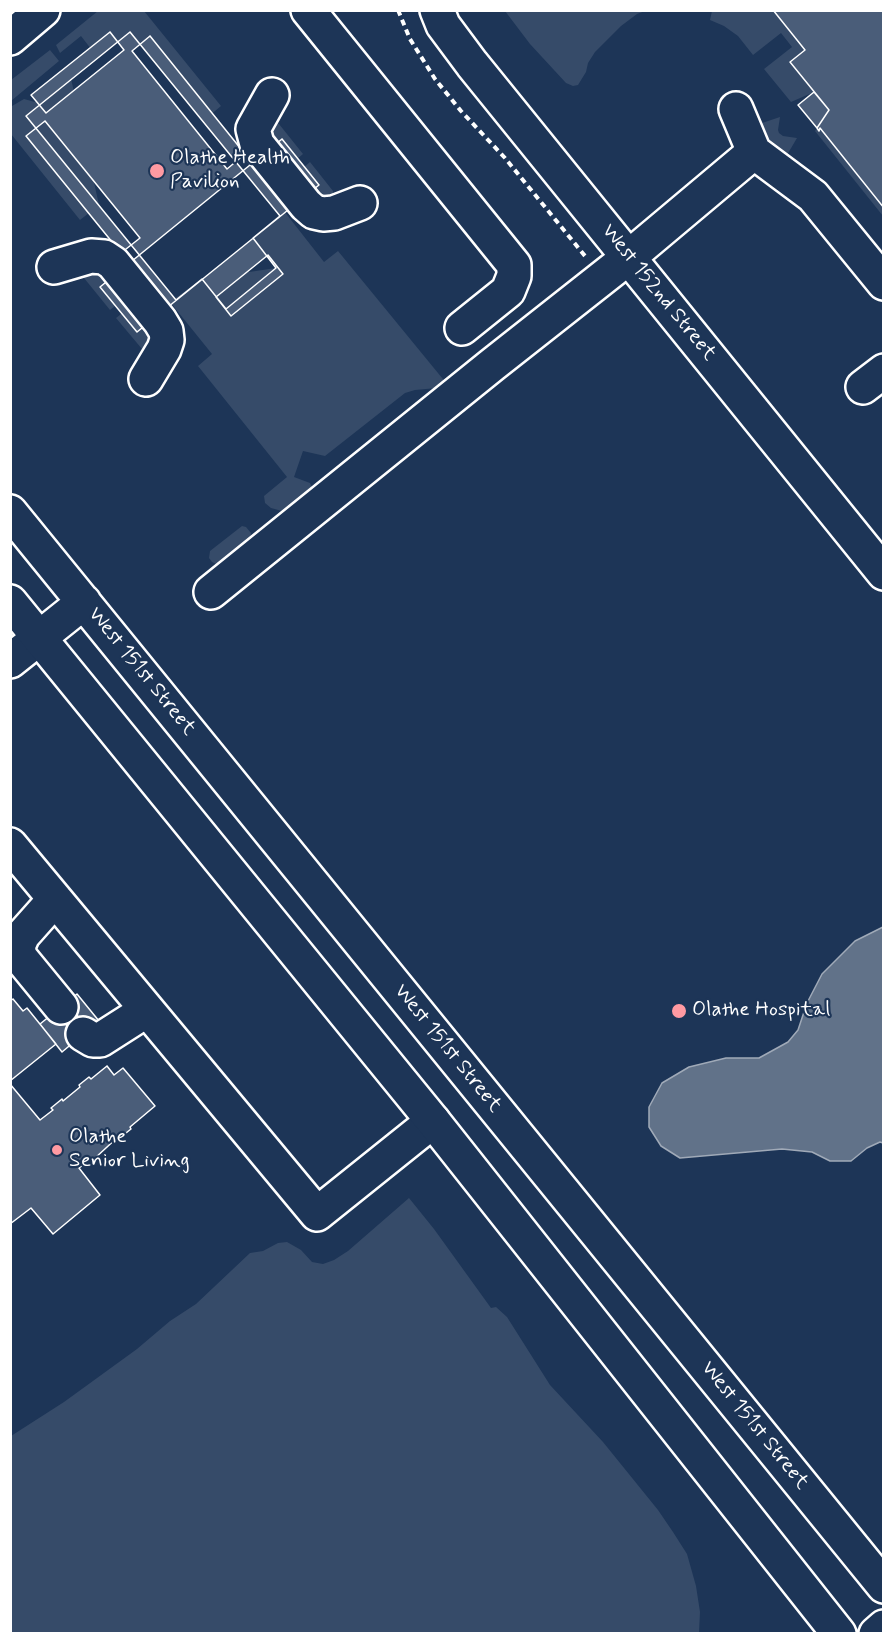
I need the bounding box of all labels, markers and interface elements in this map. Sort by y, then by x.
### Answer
place label: Olathe Health Pavilion [170,146,290,196]
marker: Olathe Health Pavilion [148,162,166,180]
street label: West 152nd Street [595,219,721,367]
street label: West 151st Street [82,603,200,741]
street label: West 151st Street [388,980,506,1118]
place label: Olathe Hospital [692,998,830,1024]
marker: Olathe Hospital [670,1002,688,1020]
place label: Olathe Senior Living [69,1125,190,1175]
marker: Olathe Senior Living [50,1143,64,1157]
street label: West 151st Street [695,1357,813,1495]

